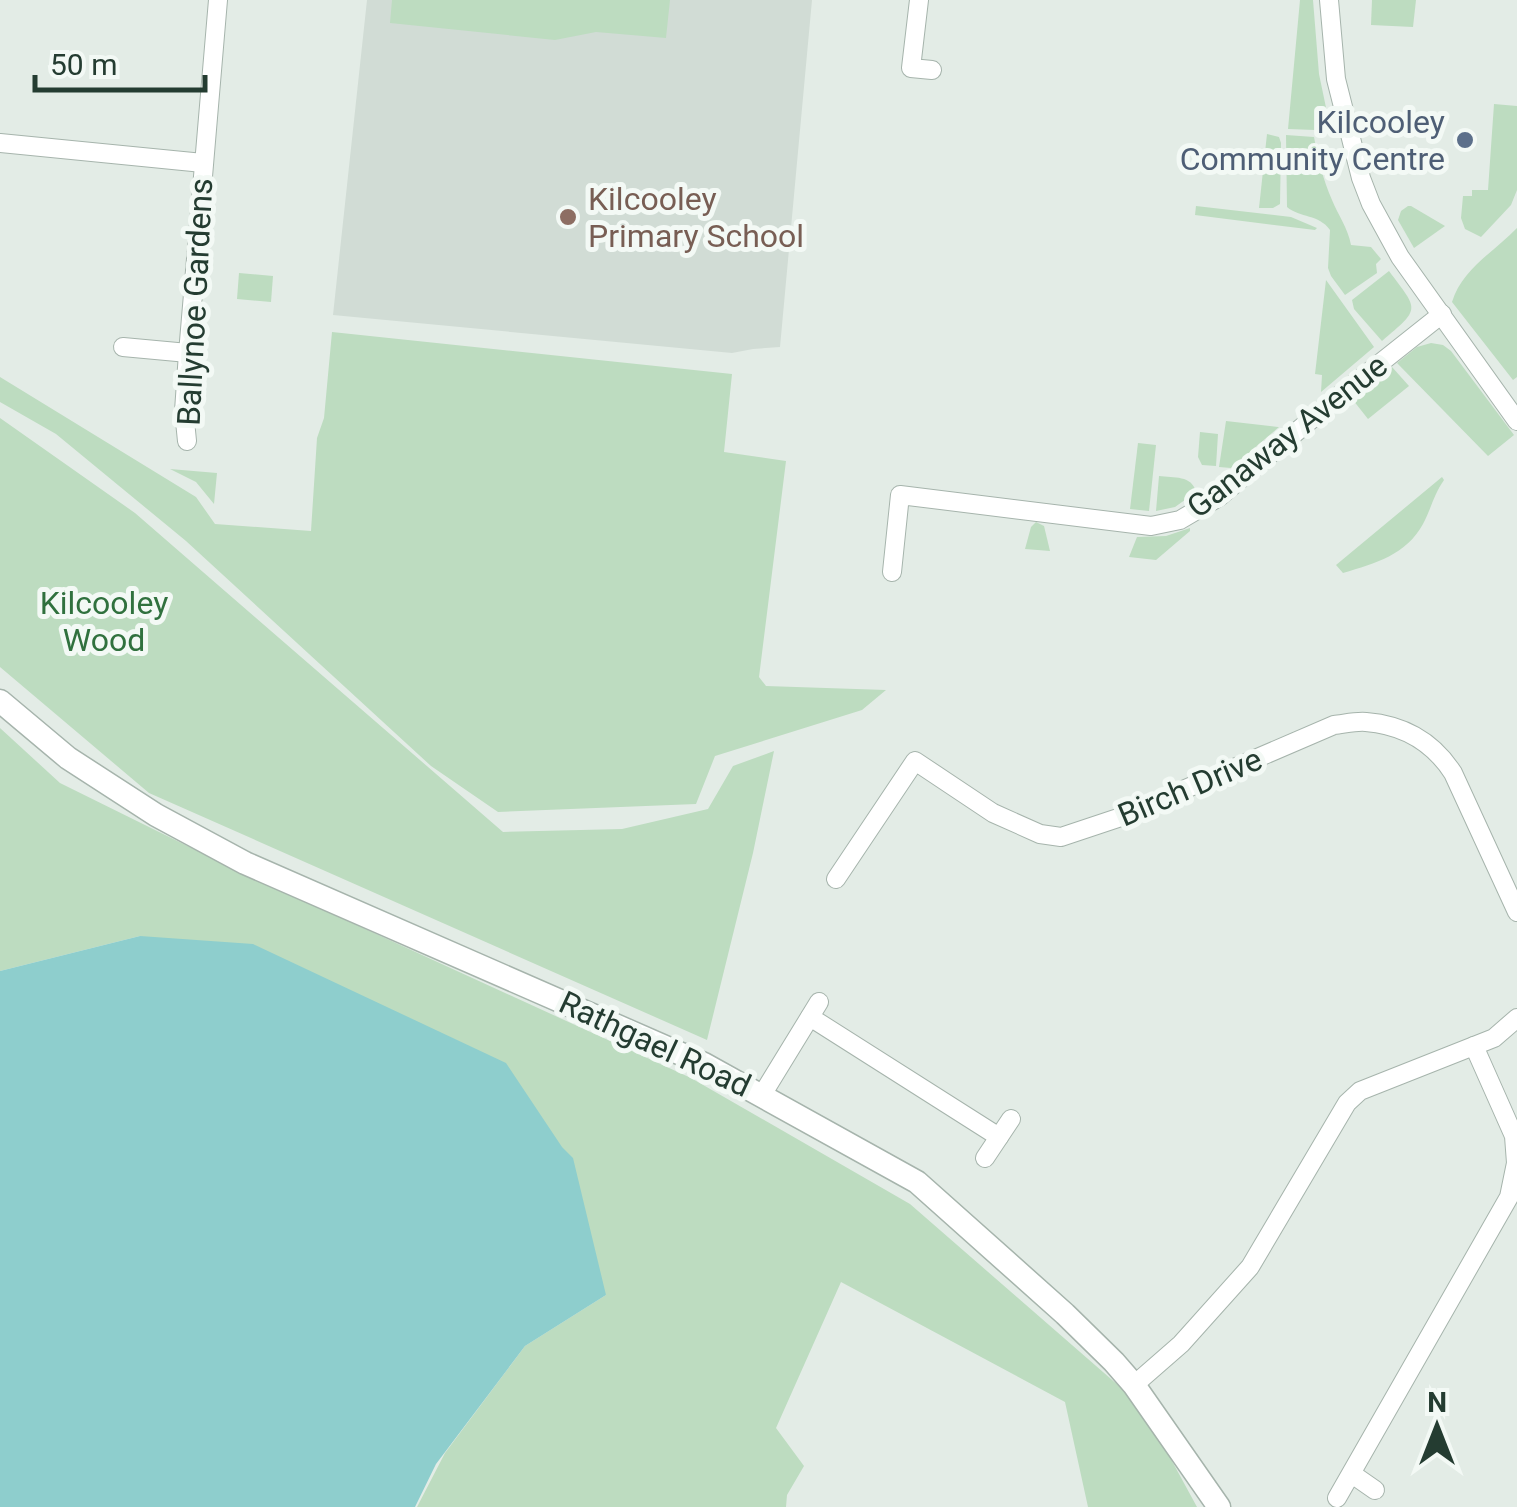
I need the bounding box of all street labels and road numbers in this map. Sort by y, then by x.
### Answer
street label: Ballynoe Gardens [170,177,220,427]
street label: Ganaway Avenue [1179,346,1395,526]
street label: Birch Drive [1112,740,1268,834]
street label: Rathgael Road [553,983,757,1105]

